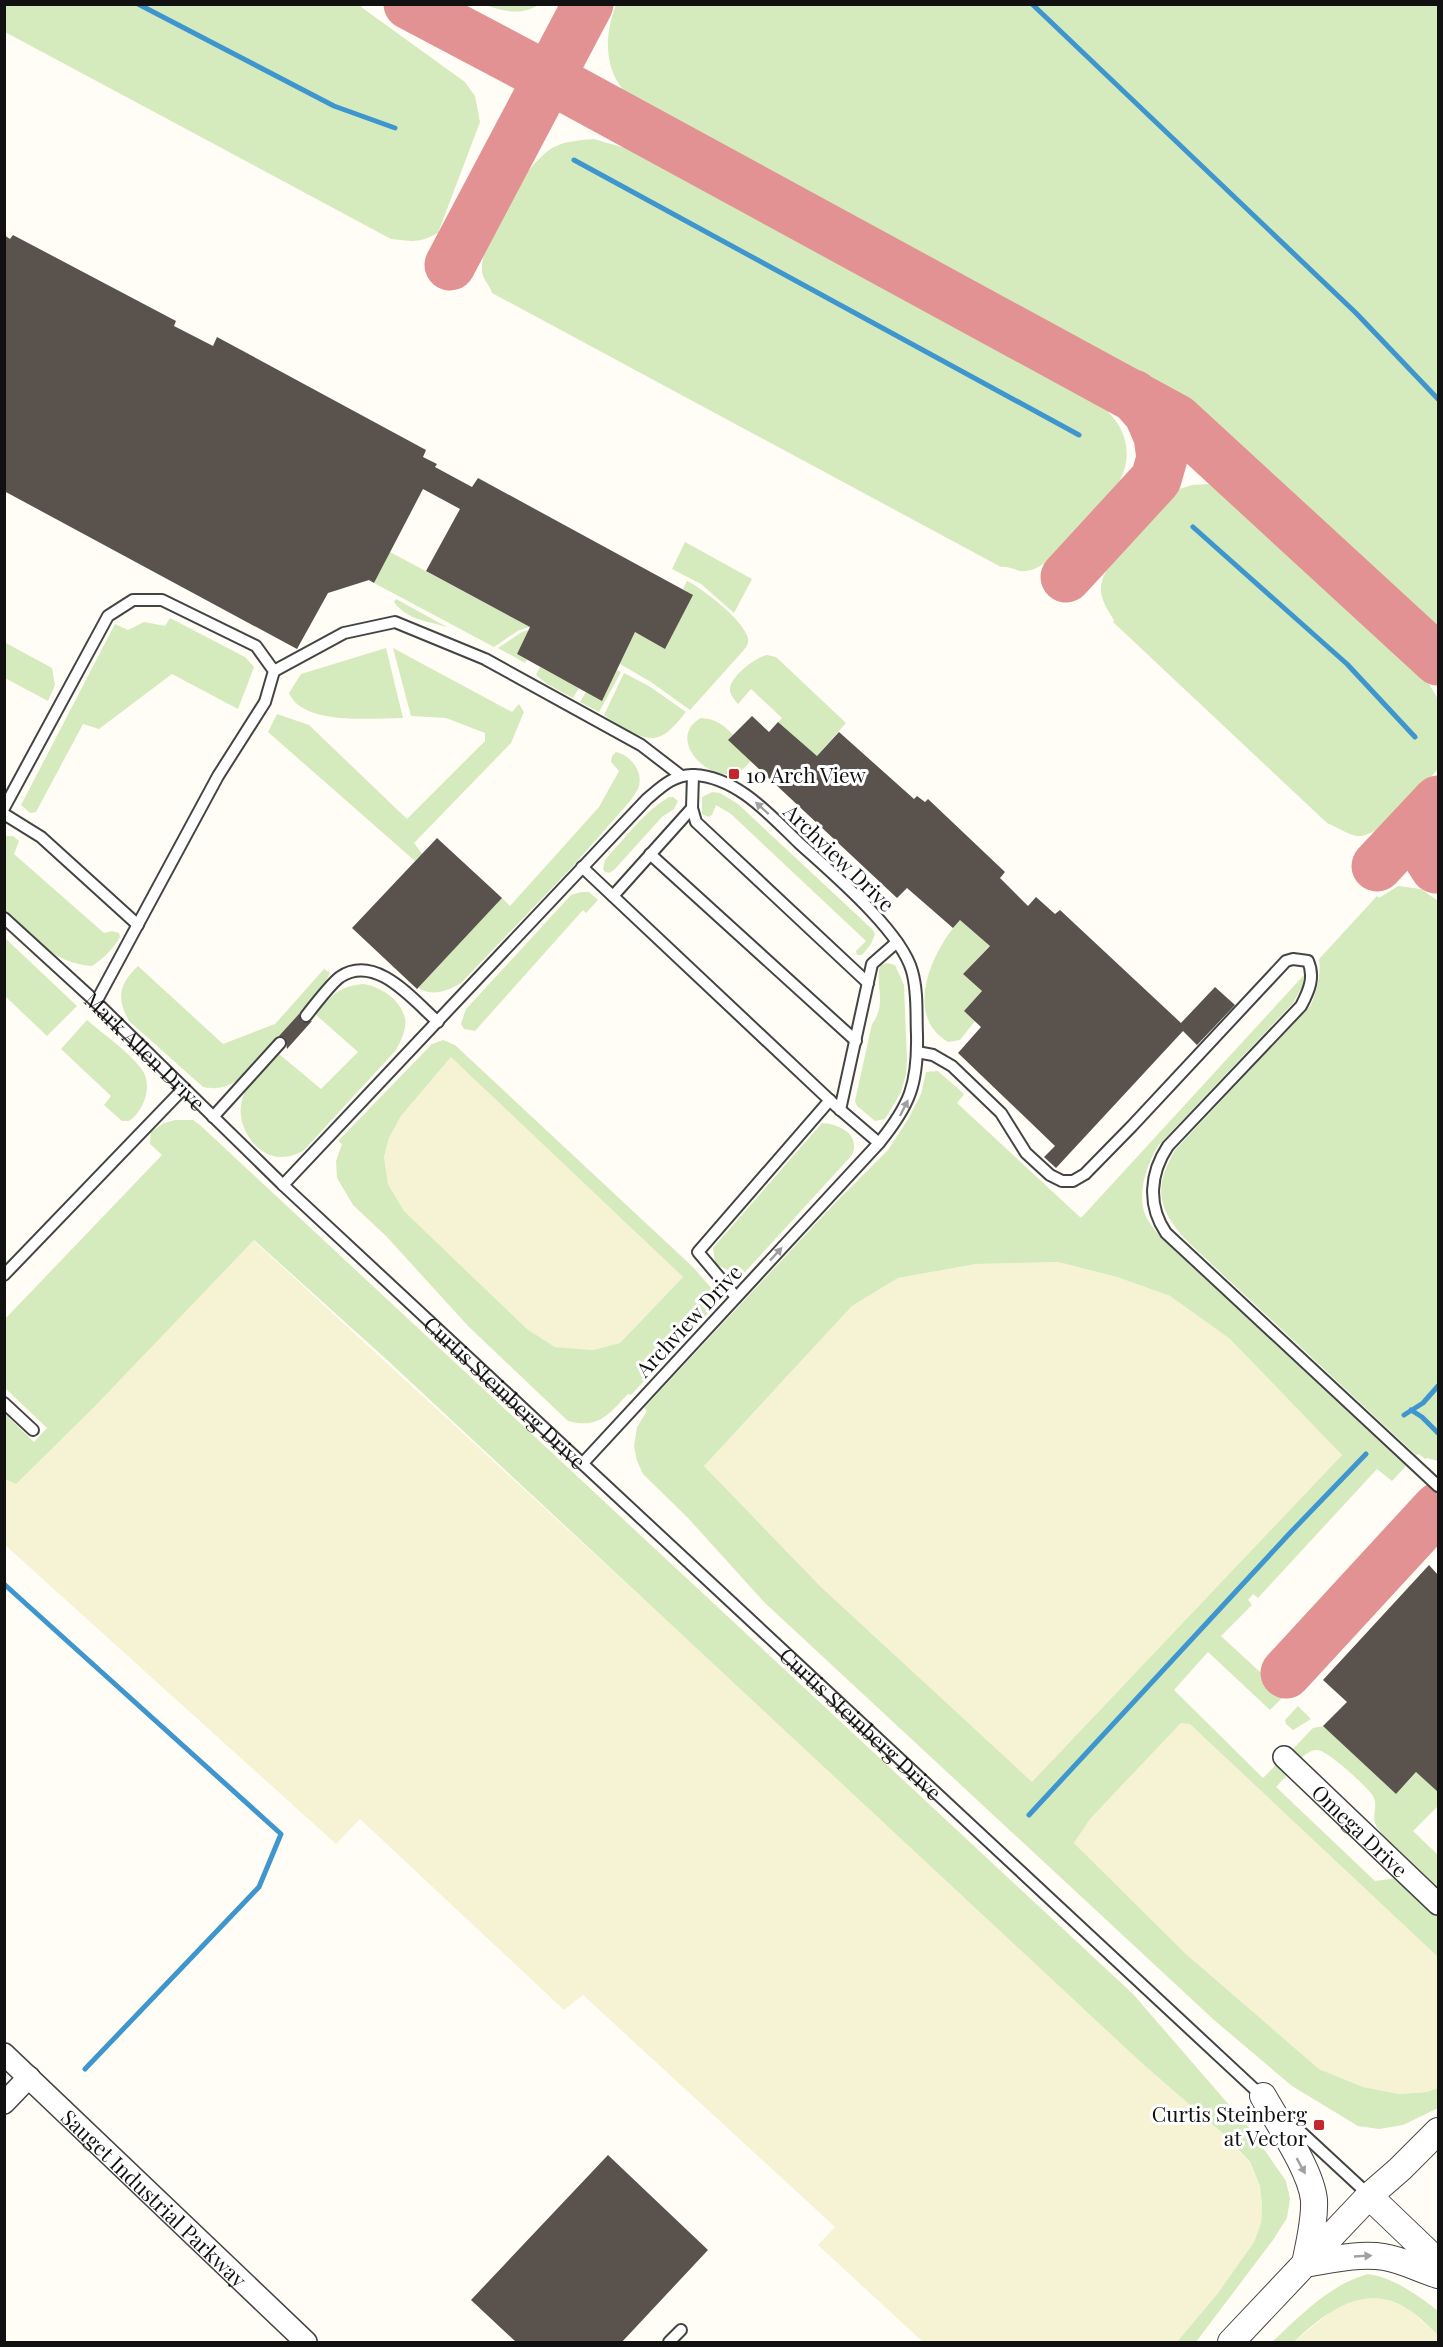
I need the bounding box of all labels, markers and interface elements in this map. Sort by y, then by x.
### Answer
place label: 10 Arch View [746,760,866,788]
marker: 10 Arch View [727,767,741,781]
street label: Archview Drive [778,796,901,917]
one-way arrow [754,801,769,815]
street label: Mark Allen Drive [79,985,212,1116]
one-way arrow [899,1099,909,1116]
one-way arrow [769,1247,782,1262]
street label: Archview Drive [628,1258,747,1383]
street label: Curtis Steinberg Drive [418,1310,592,1474]
street label: Curtis Steinberg Drive [774,1641,948,1805]
street label: Omega Drive [1307,1778,1415,1883]
place label: Curtis Steinberg at Vector [1152,2099,1308,2151]
street label: Sauget Industrial Parkway [56,2102,254,2293]
marker: Curtis Steinberg at Vector [1312,2118,1326,2132]
one-way arrow [1296,2158,1307,2174]
one-way arrow [1353,2252,1372,2261]

